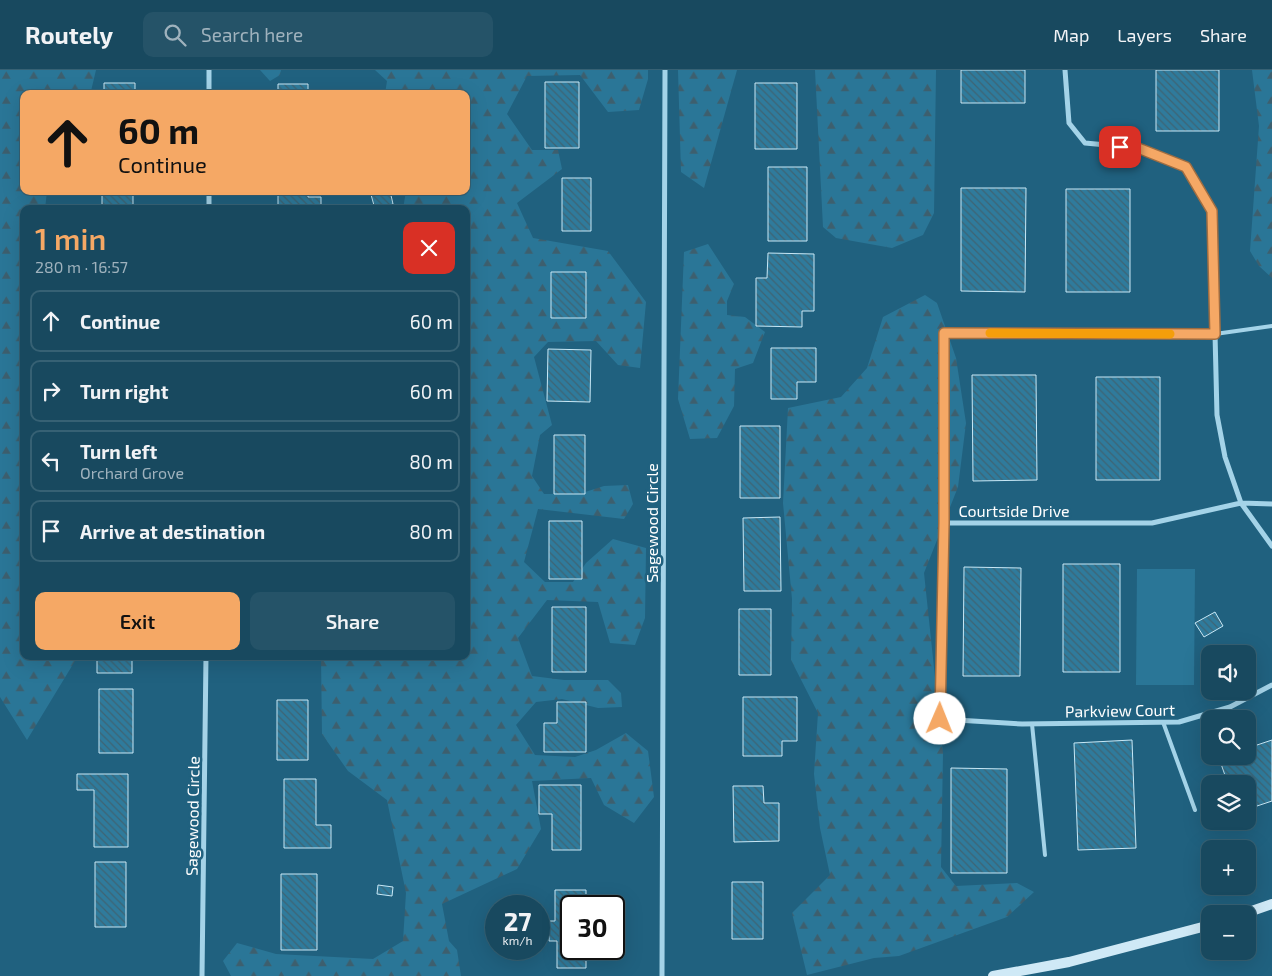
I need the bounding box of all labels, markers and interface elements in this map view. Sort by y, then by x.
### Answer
search box [143,12,493,57]
text: Routely [25,20,113,49]
icon: search [161,21,189,49]
text: Search here [201,23,303,46]
text: Map [1053,24,1089,46]
text: Layers [1117,24,1172,46]
text: Share [1200,24,1247,46]
text: 60 m [118,109,199,151]
icon: ahead [35,110,100,175]
pin [1099,126,1141,168]
icon: arrive [1106,133,1134,161]
text: Continue [118,151,207,177]
text: 1 min [35,220,106,256]
button: close [403,222,455,274]
text: 280 m · 16:57 [35,257,128,276]
icon: ahead [37,307,65,335]
text: Continue [80,310,160,333]
text: 60 m [410,310,453,333]
icon: right [37,377,65,405]
text: Turn right [80,380,168,403]
text: 60 m [410,380,453,403]
text: Turn left [80,440,157,463]
icon: left [37,447,65,475]
text: 80 m [409,450,453,473]
text: Orchard Grove [80,463,184,482]
street label: Sagewood Circle [642,463,661,583]
street label: Courtside Drive [958,501,1070,520]
icon: arrive [37,517,65,545]
text: Arrive at destination [80,520,265,543]
text: 80 m [409,520,453,543]
button: Exit [35,592,240,650]
button: Share [250,592,455,650]
map controls [1201,645,1256,960]
button: sound [1201,645,1256,700]
position arrow [913,692,965,744]
street label: Parkview Court [1065,700,1175,720]
button: search [1201,710,1256,765]
street label: Sagewood Circle [181,756,203,876]
button: layers [1201,775,1256,830]
button: + [1201,840,1256,895]
speed limit sign: 30 [560,895,625,960]
button: − [1201,905,1256,960]
text: 27 [504,906,531,936]
text: km/h [503,933,532,947]

